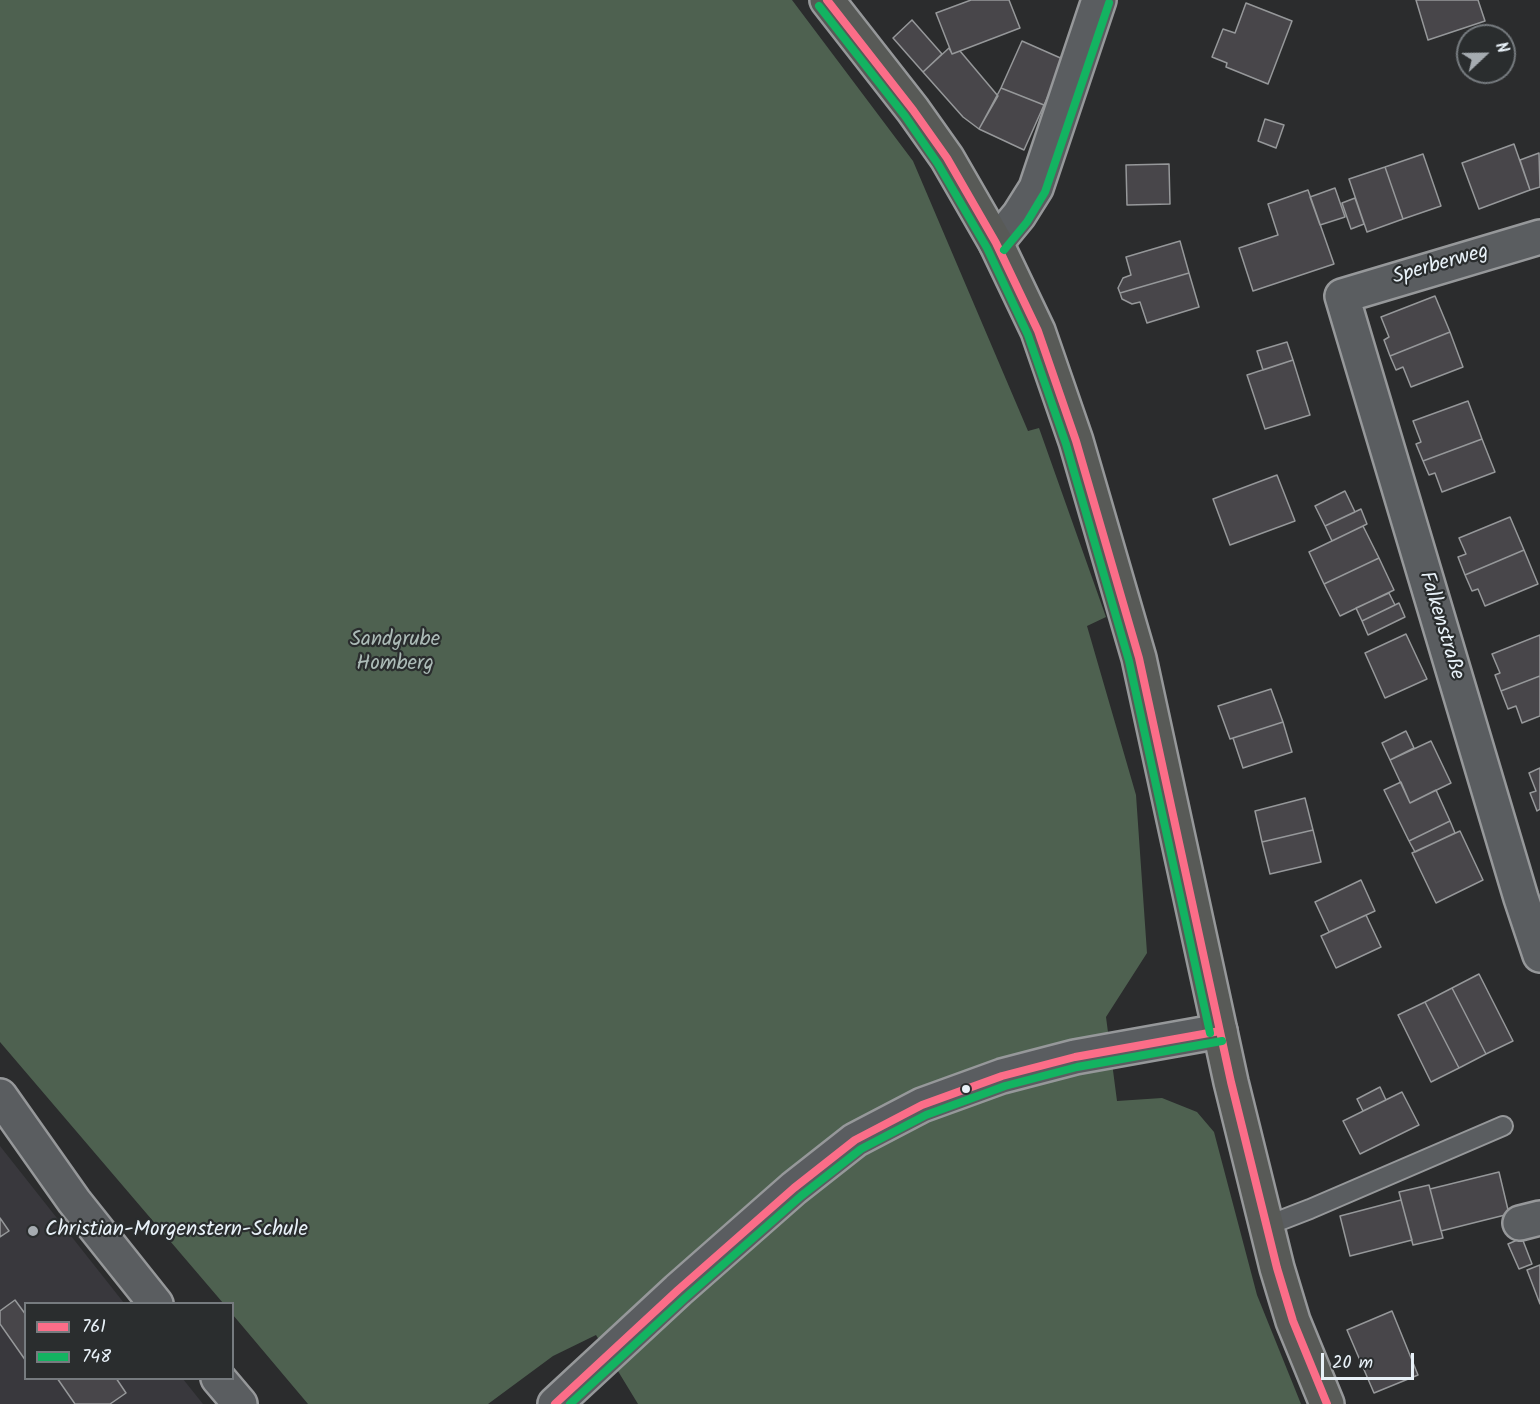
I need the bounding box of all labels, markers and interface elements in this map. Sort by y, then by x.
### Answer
north arrow [1456,24,1516,84]
text: N [1488,38,1515,57]
street label: Sperberweg [1390,240,1492,292]
street label: Falkenstraße [1412,569,1468,683]
park label: Sandgrube Homberg [350,628,440,678]
unlabelled marker [960,1083,972,1095]
place label: Christian-Morgenstern-Schule [45,1218,308,1244]
marker: Christian-Morgenstern-Schule [26,1224,40,1238]
legend [24,1302,234,1380]
text: 761 [82,1313,106,1342]
scale bar [1324,1341,1417,1379]
text: 748 [82,1343,111,1372]
text: 20 m [1332,1349,1373,1378]

